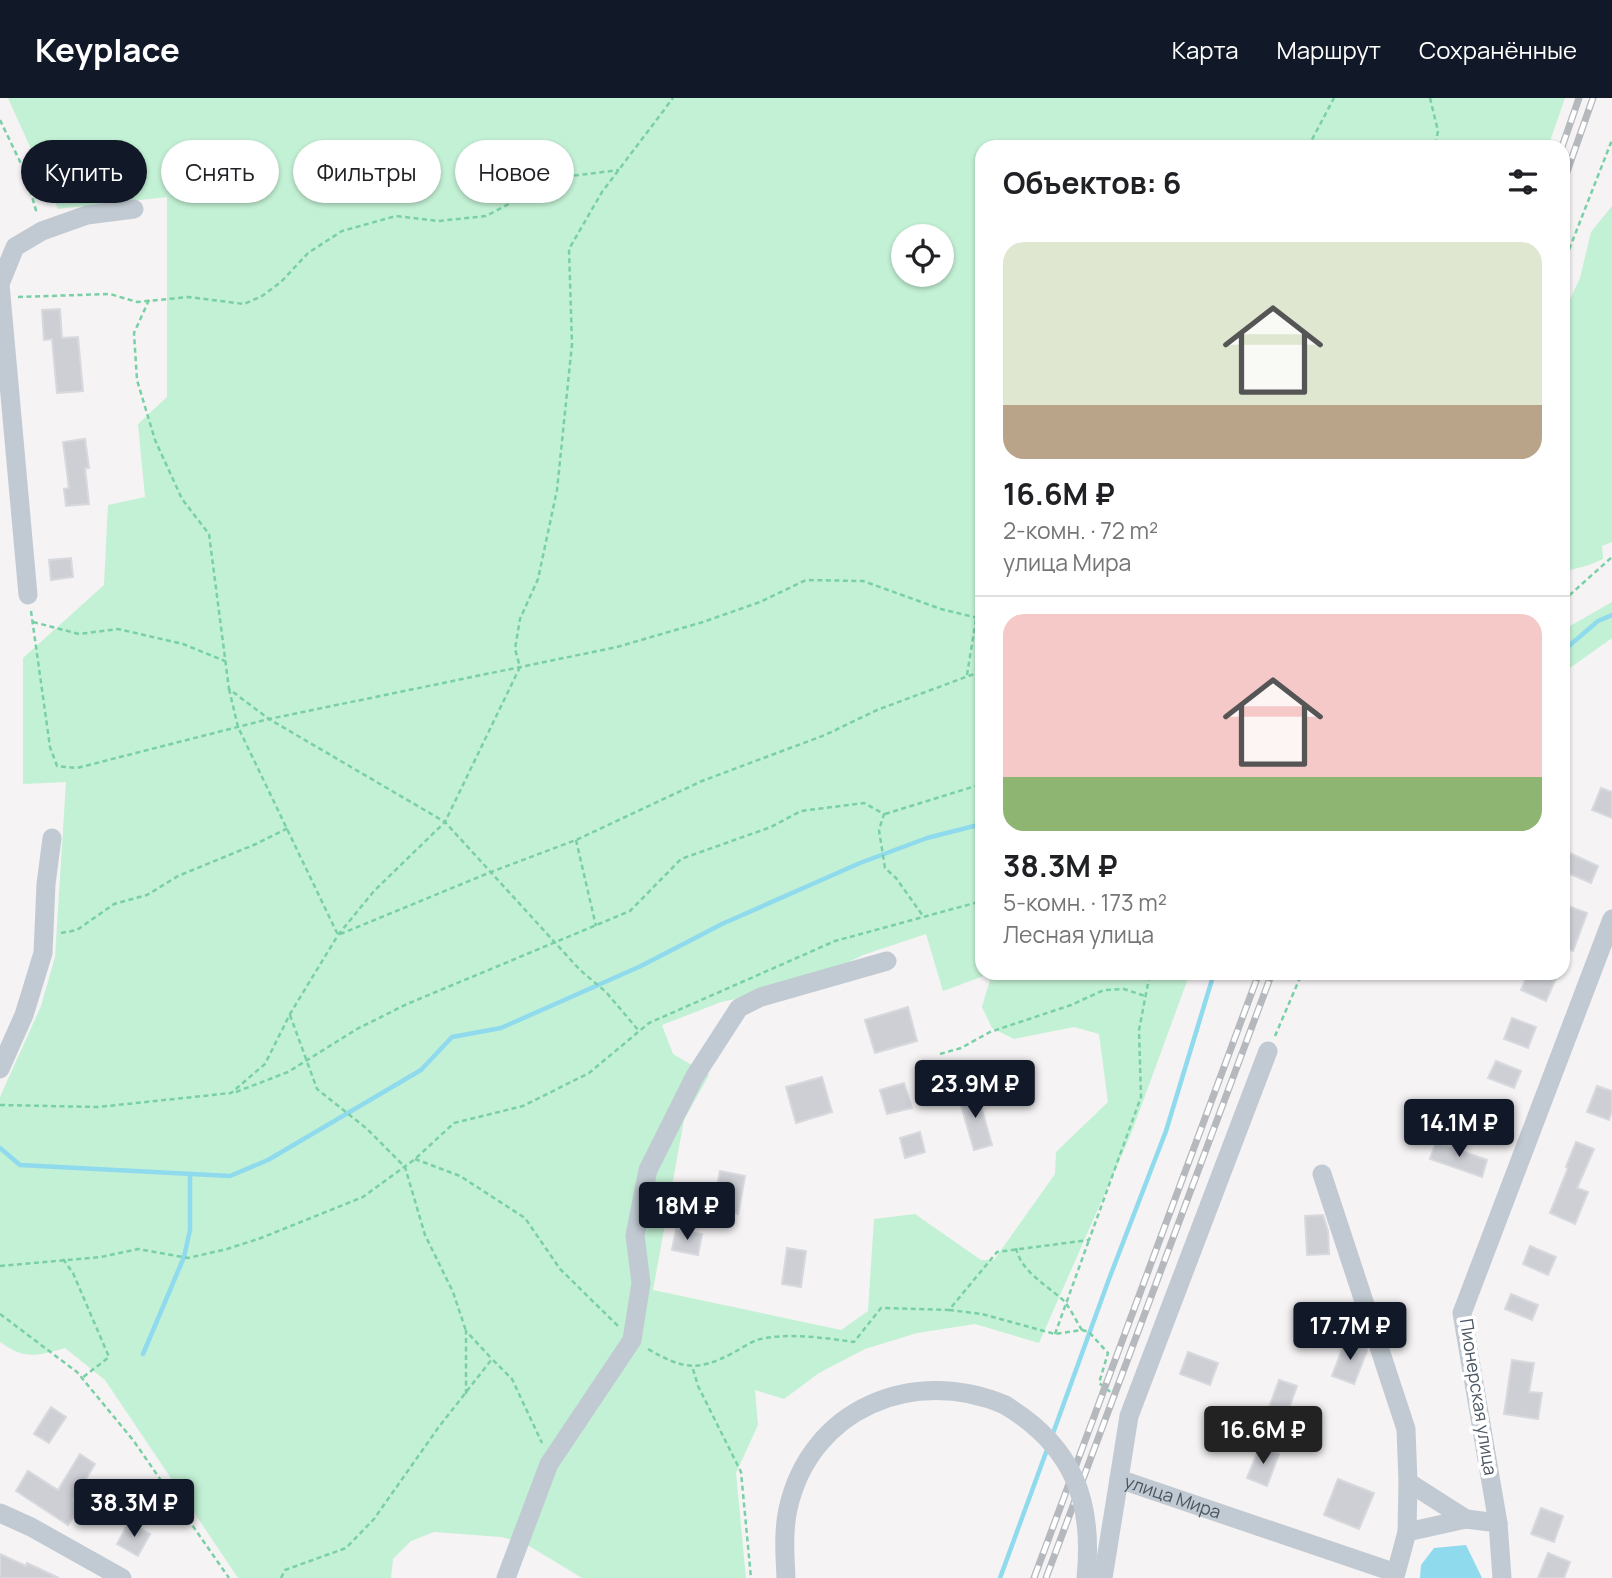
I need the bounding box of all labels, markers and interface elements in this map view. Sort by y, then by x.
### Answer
text: Keyplace [35,27,180,72]
text: Карта [1172,33,1239,66]
text: Маршрут [1277,33,1381,66]
text: Сохранённые [1419,33,1577,66]
chip: Купить [21,140,147,203]
chip: Снять [161,140,279,203]
chip: Фильтры [293,140,441,203]
chip: Новое [455,140,574,203]
text: Объектов: 6 [1003,162,1181,203]
icon: filters [1504,163,1542,201]
map controls [891,224,954,287]
button: locate [891,224,954,287]
icon: home [1210,287,1336,413]
text: 16.6M ₽ [1003,473,1115,514]
text: 2-комн. · 72 m² [1003,514,1158,546]
text: улица Мира [1003,546,1131,578]
icon: home [1210,659,1336,785]
text: 38.3M ₽ [1003,845,1118,886]
text: 5-комн. · 173 m² [1003,886,1167,918]
text: Лесная улица [1003,918,1154,950]
pin: 23.9M ₽ [910,1060,1040,1120]
text: 23.9M ₽ [931,1067,1019,1099]
pin: 14.1M ₽ [1394,1100,1524,1159]
text: 14.1M ₽ [1420,1106,1498,1138]
pin: 18M ₽ [638,1182,736,1242]
text: 18M ₽ [655,1189,719,1221]
pin: 17.7M ₽ [1285,1302,1415,1362]
text: 17.7M ₽ [1309,1309,1391,1341]
street label: Пионерская улица [1455,1317,1503,1477]
pin: 16.6M ₽ [1198,1406,1328,1466]
text: 16.6M ₽ [1220,1413,1306,1445]
street label: улица Мира [1122,1469,1224,1524]
pin: 38.3M ₽ [69,1480,199,1539]
text: 38.3M ₽ [90,1486,178,1518]

